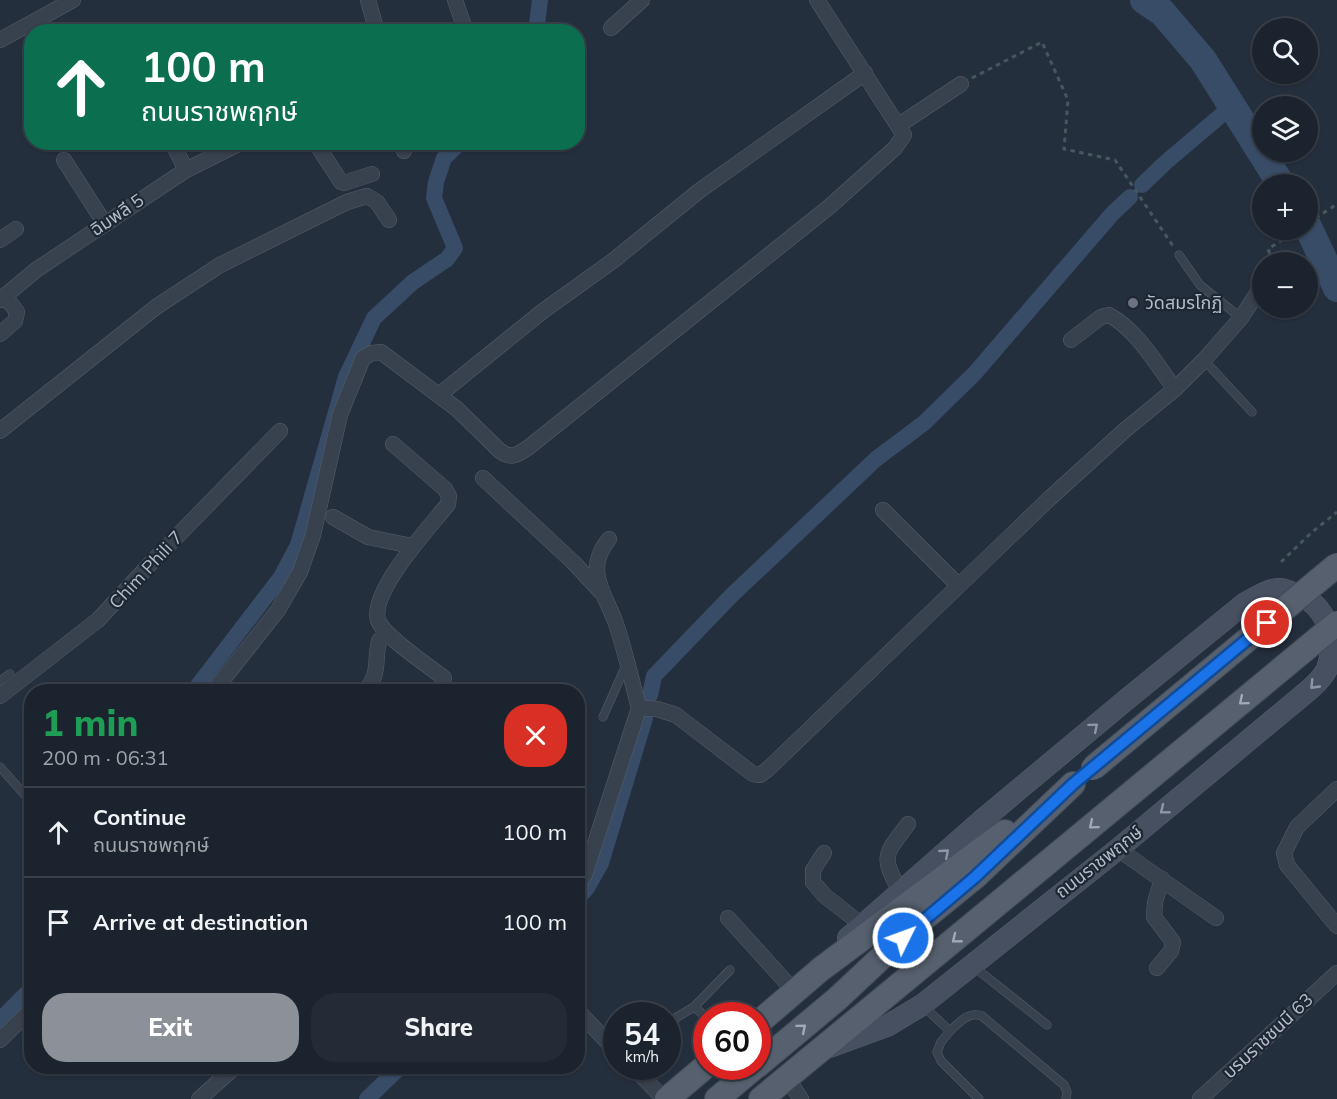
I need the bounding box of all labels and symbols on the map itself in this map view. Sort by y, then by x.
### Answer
street label: ฉิมพลี 5 [85,188,148,241]
place label: วัดสมรโกฏิ [1145,291,1222,314]
marker: วัดสมรโกฏิ [1126,296,1140,310]
street label: Chim Phili 7 [104,526,188,613]
pin [1241,597,1292,648]
one-way arrow [1310,678,1321,689]
one-way arrow [1239,694,1250,705]
one-way arrow [1087,723,1098,734]
one-way arrow [1160,803,1171,814]
one-way arrow [1089,818,1100,829]
street label: ถนนราชพฤกษ์ [1050,820,1147,903]
one-way arrow [938,849,949,860]
position arrow [871,906,935,970]
one-way arrow [952,931,963,942]
street label: บรมราชชนนี 63 [1218,988,1318,1083]
speed limit sign: 60 [693,1002,771,1080]
one-way arrow [795,1024,806,1035]

